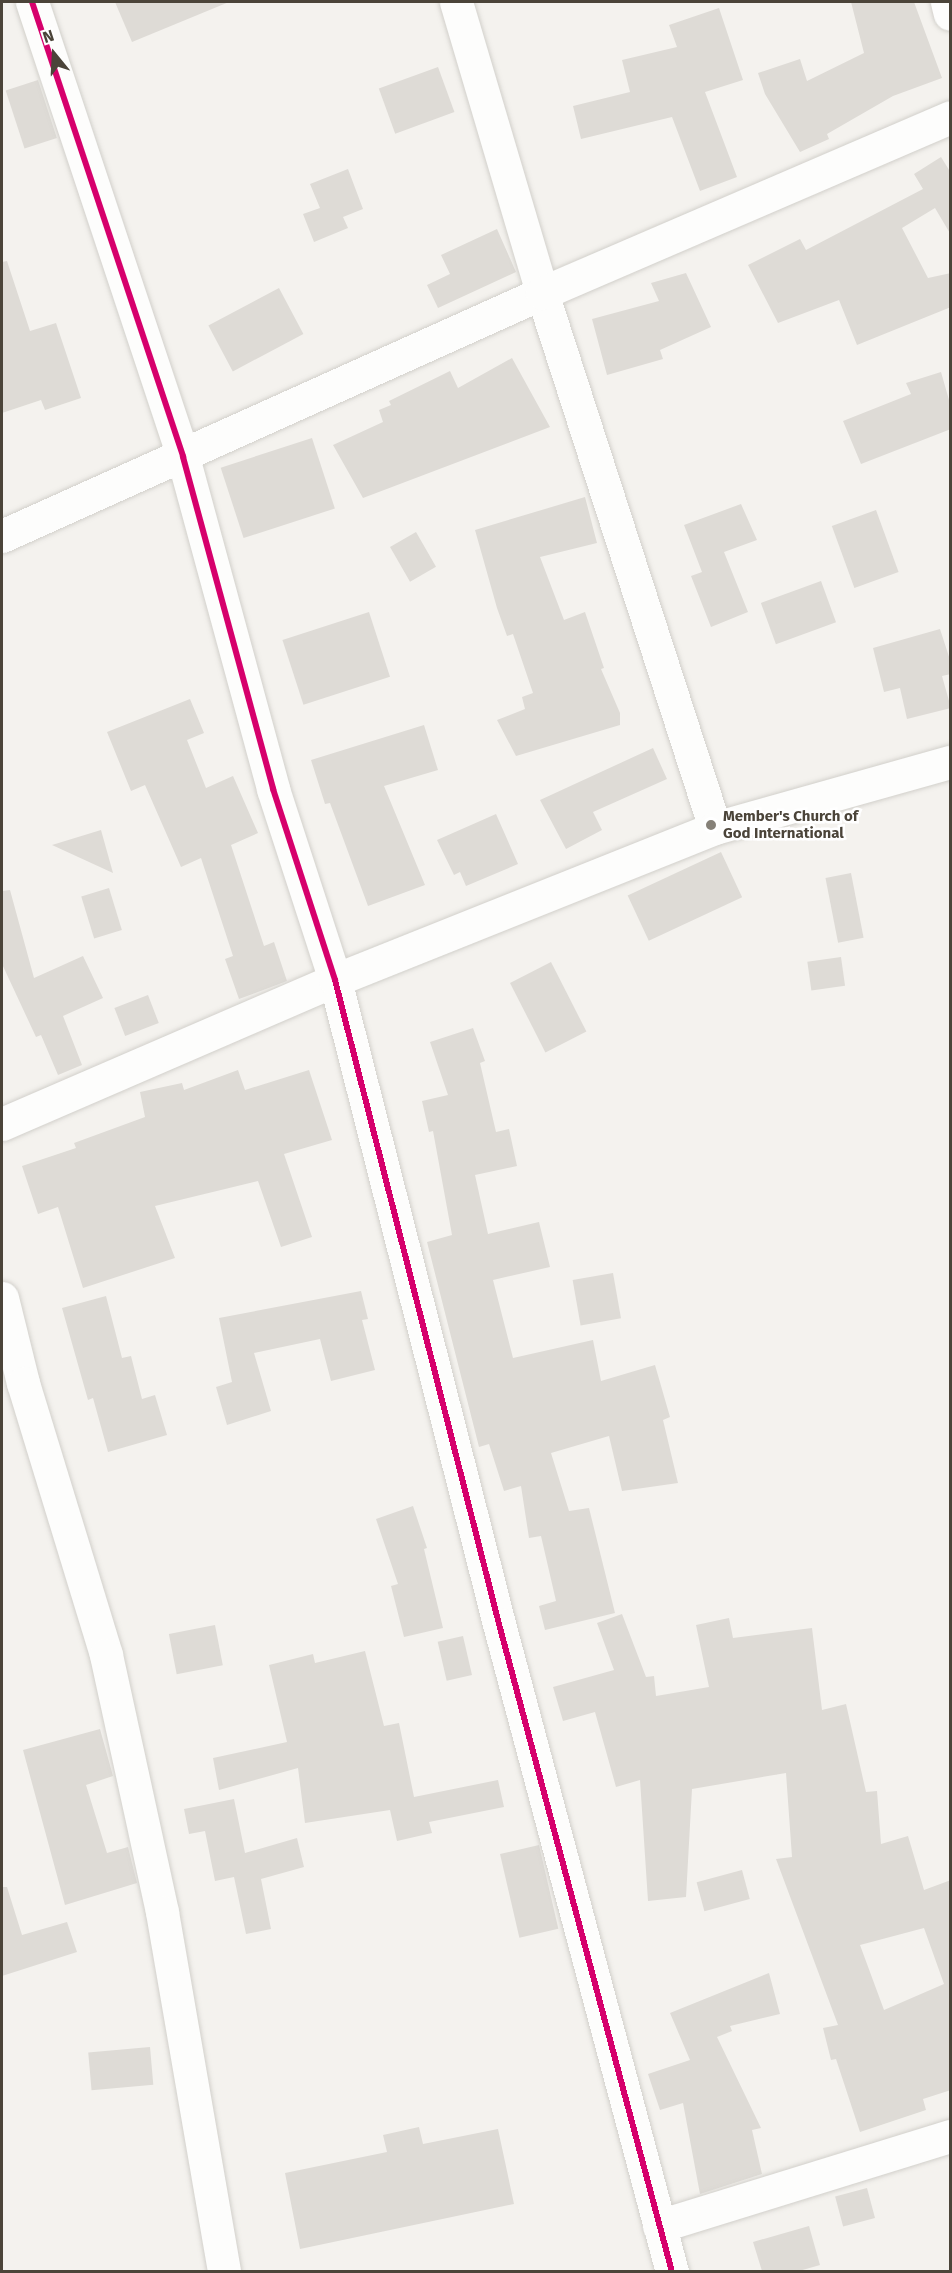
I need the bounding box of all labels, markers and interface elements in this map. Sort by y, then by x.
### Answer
north arrow [24,24,84,84]
text: N [40,26,56,47]
place label: Member's Church of God International [723,807,858,842]
marker: Member's Church of God International [704,818,718,832]

